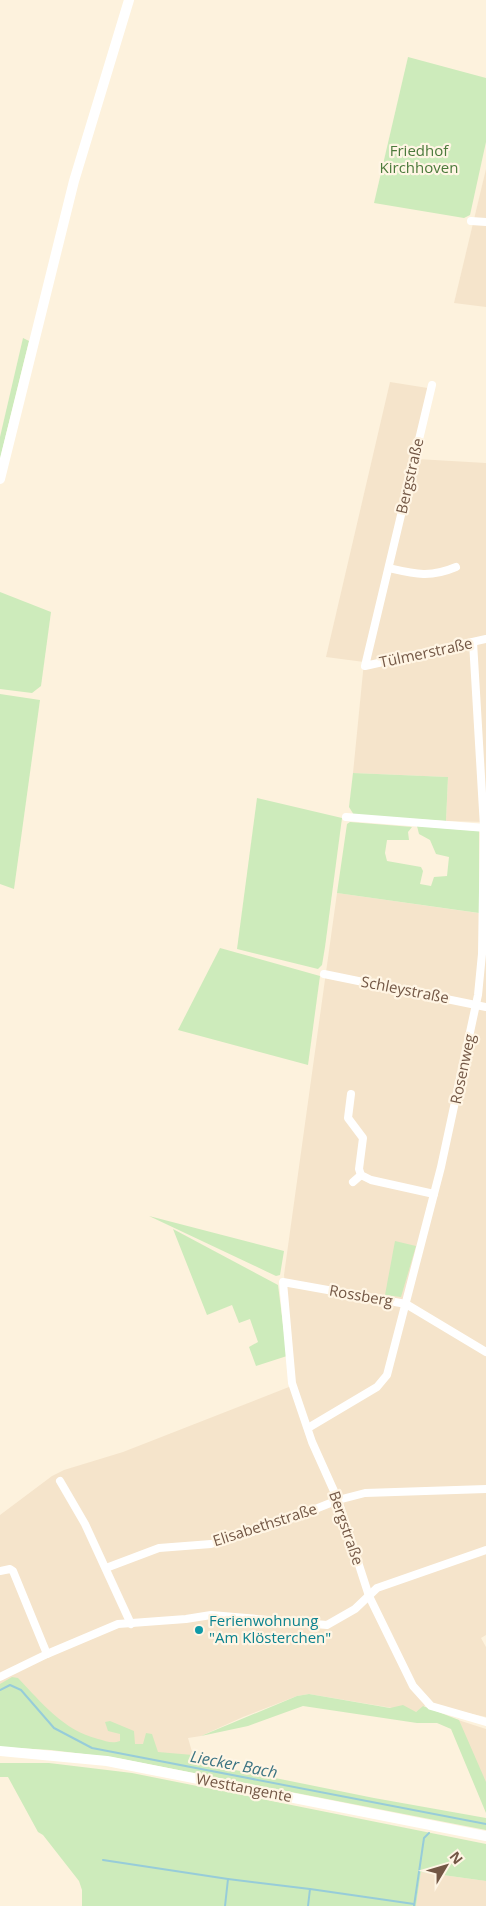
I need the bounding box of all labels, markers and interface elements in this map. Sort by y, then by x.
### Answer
park label: Friedhof Kirchhoven [380,140,458,177]
street label: Bergstraße [391,436,427,516]
street label: Tülmerstraße [378,632,474,672]
street label: Schleystraße [360,971,451,1007]
street label: Rosenweg [445,1032,479,1106]
street label: Rossberg [328,1280,395,1310]
street label: Bergstraße [325,1488,369,1567]
street label: Elisabethstraße [210,1498,319,1550]
place label: Ferienwohnung "Am Klösterchen" [209,1610,331,1647]
marker: Ferienwohnung "Am Klösterchen" [193,1624,205,1636]
water label: Liecker Bach [189,1745,279,1783]
street label: Westtangente [195,1768,294,1806]
north arrow [421,1841,471,1891]
text: N [446,1847,468,1868]

